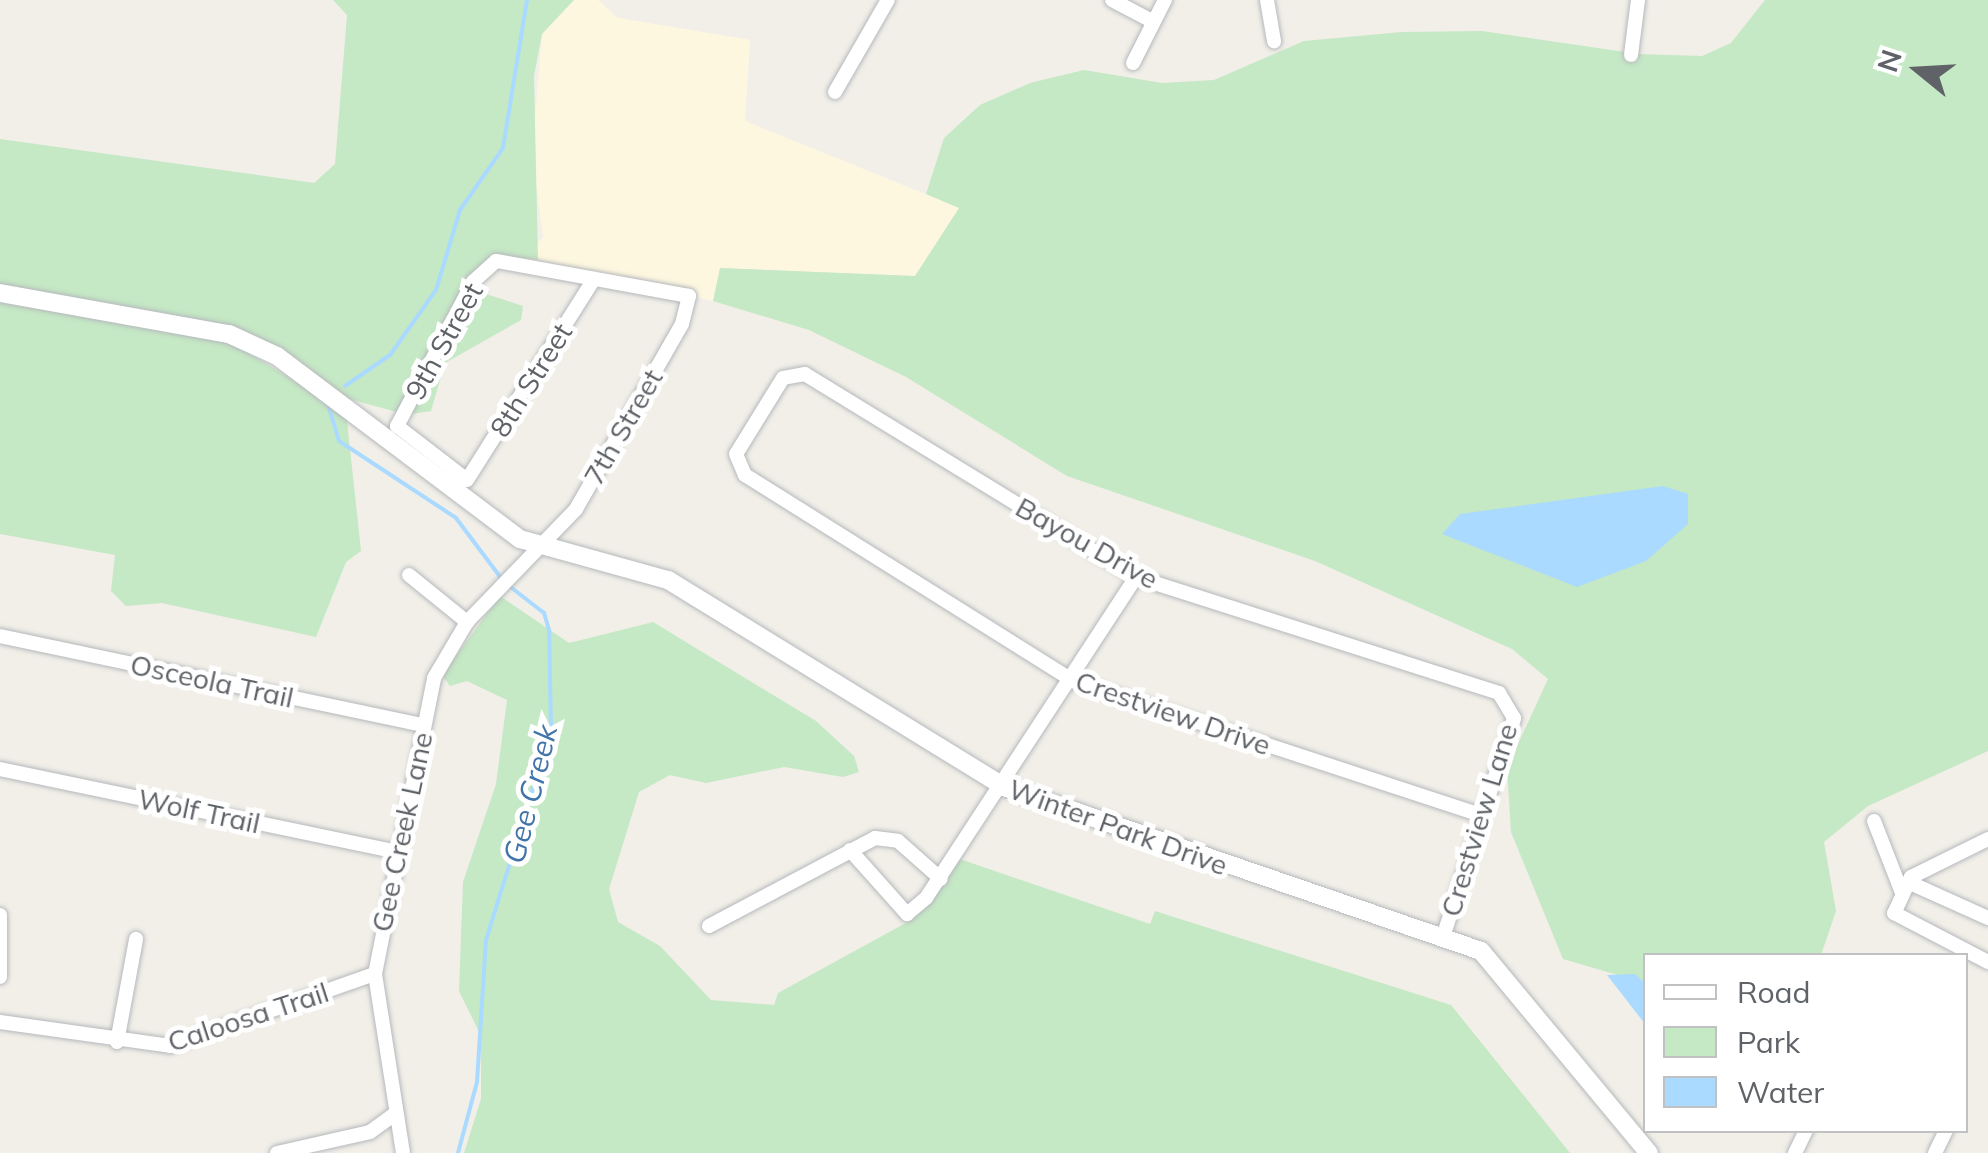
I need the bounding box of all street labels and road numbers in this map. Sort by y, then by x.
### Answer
street label: 9th Street [398,277,490,405]
street label: 8th Street [483,317,579,443]
street label: 7th Street [577,363,669,491]
street label: Bayou Drive [1010,490,1164,596]
street label: Osceola Trail [127,647,297,715]
street label: Crestview Drive [1071,664,1275,762]
street label: Crestview Lane [1434,719,1524,921]
street label: Gee Creek Lane [364,729,440,935]
street label: Winter Park Drive [1004,772,1232,882]
street label: Wolf Trail [135,782,263,840]
street label: Caloosa Trail [163,975,333,1059]

